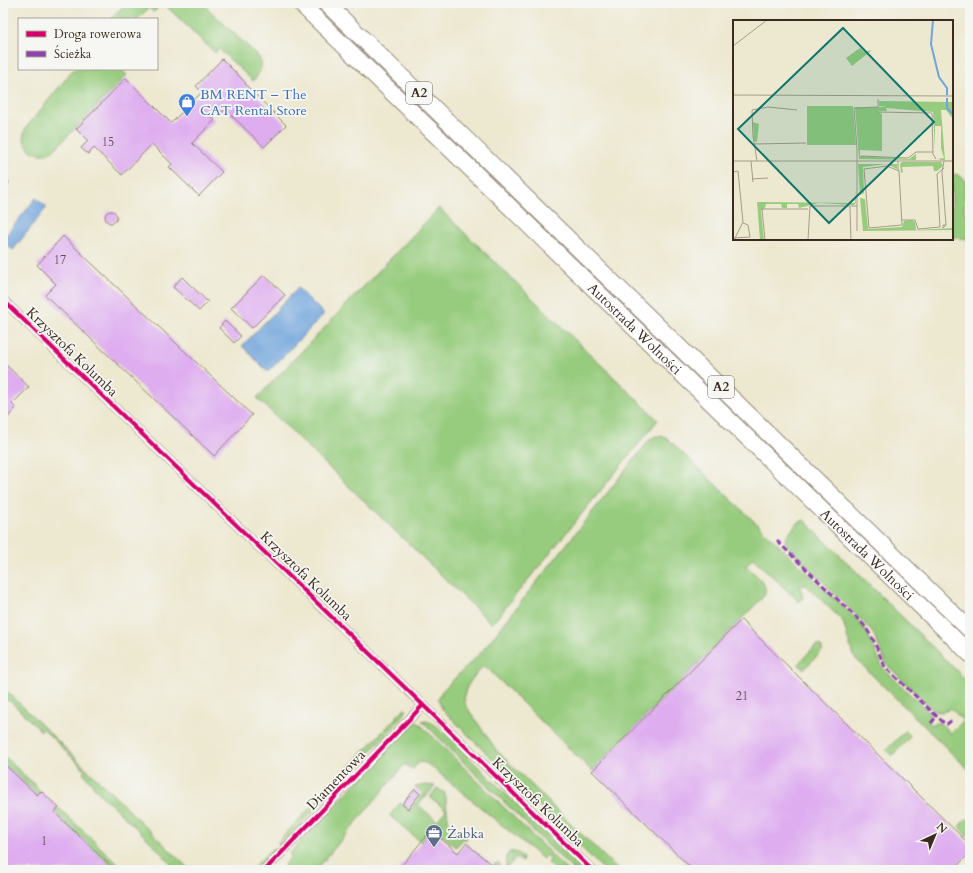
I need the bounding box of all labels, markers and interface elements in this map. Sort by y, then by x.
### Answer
legend [18,18,158,70]
inset map [733,20,953,240]
text: Droga rowerowa [54,26,142,42]
text: Ścieżka [54,45,92,62]
road number: A2 [406,82,432,104]
place label: BM RENT – The CAT Rental Store [200,85,307,120]
shop icon: BM RENT – The CAT Rental Store [177,92,197,117]
house number: 15 [102,134,114,150]
house number: 17 [54,252,66,268]
street label: Autostrada Wolności [584,278,686,379]
street label: Krzysztofa Kolumba [22,303,122,401]
road number: A2 [708,376,734,398]
street label: Autostrada Wolności [816,504,919,604]
street label: Krzysztofa Kolumba [256,527,356,625]
house number: 21 [736,688,748,704]
street label: Diamentowa [302,746,370,814]
street label: Krzysztofa Kolumba [488,753,588,851]
north arrow [915,815,955,855]
text: N [933,819,951,837]
office icon: Żabka [424,823,444,848]
place label: Żabka [447,824,484,843]
house number: 1 [41,833,47,849]

